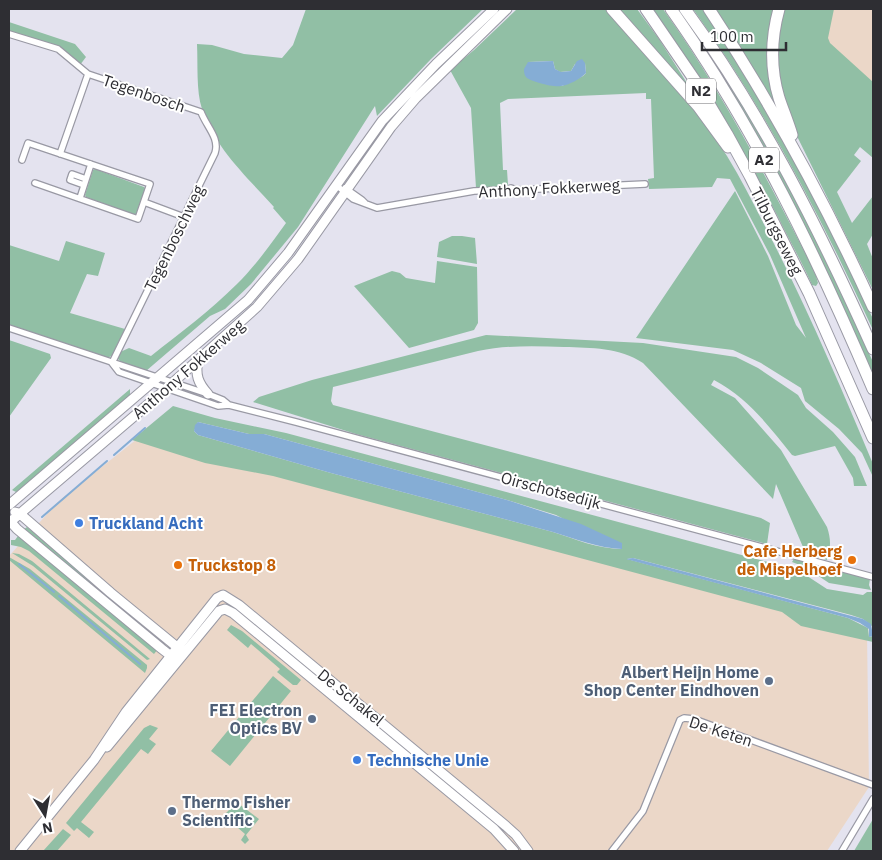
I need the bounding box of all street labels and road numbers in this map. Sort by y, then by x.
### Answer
street label: Tegenbosch [100,69,188,117]
road number: N2 [686,78,716,104]
road number: A2 [749,148,779,172]
street label: Anthony Fokkerweg [478,174,621,202]
street label: Tegenboschweg [140,181,209,294]
street label: Tilburgseweg [746,184,808,279]
street label: Anthony Fokkerweg [128,315,249,423]
street label: Oirschotsedijk [499,467,604,513]
street label: De Schakel [314,664,388,730]
street label: De Keten [687,711,755,751]

